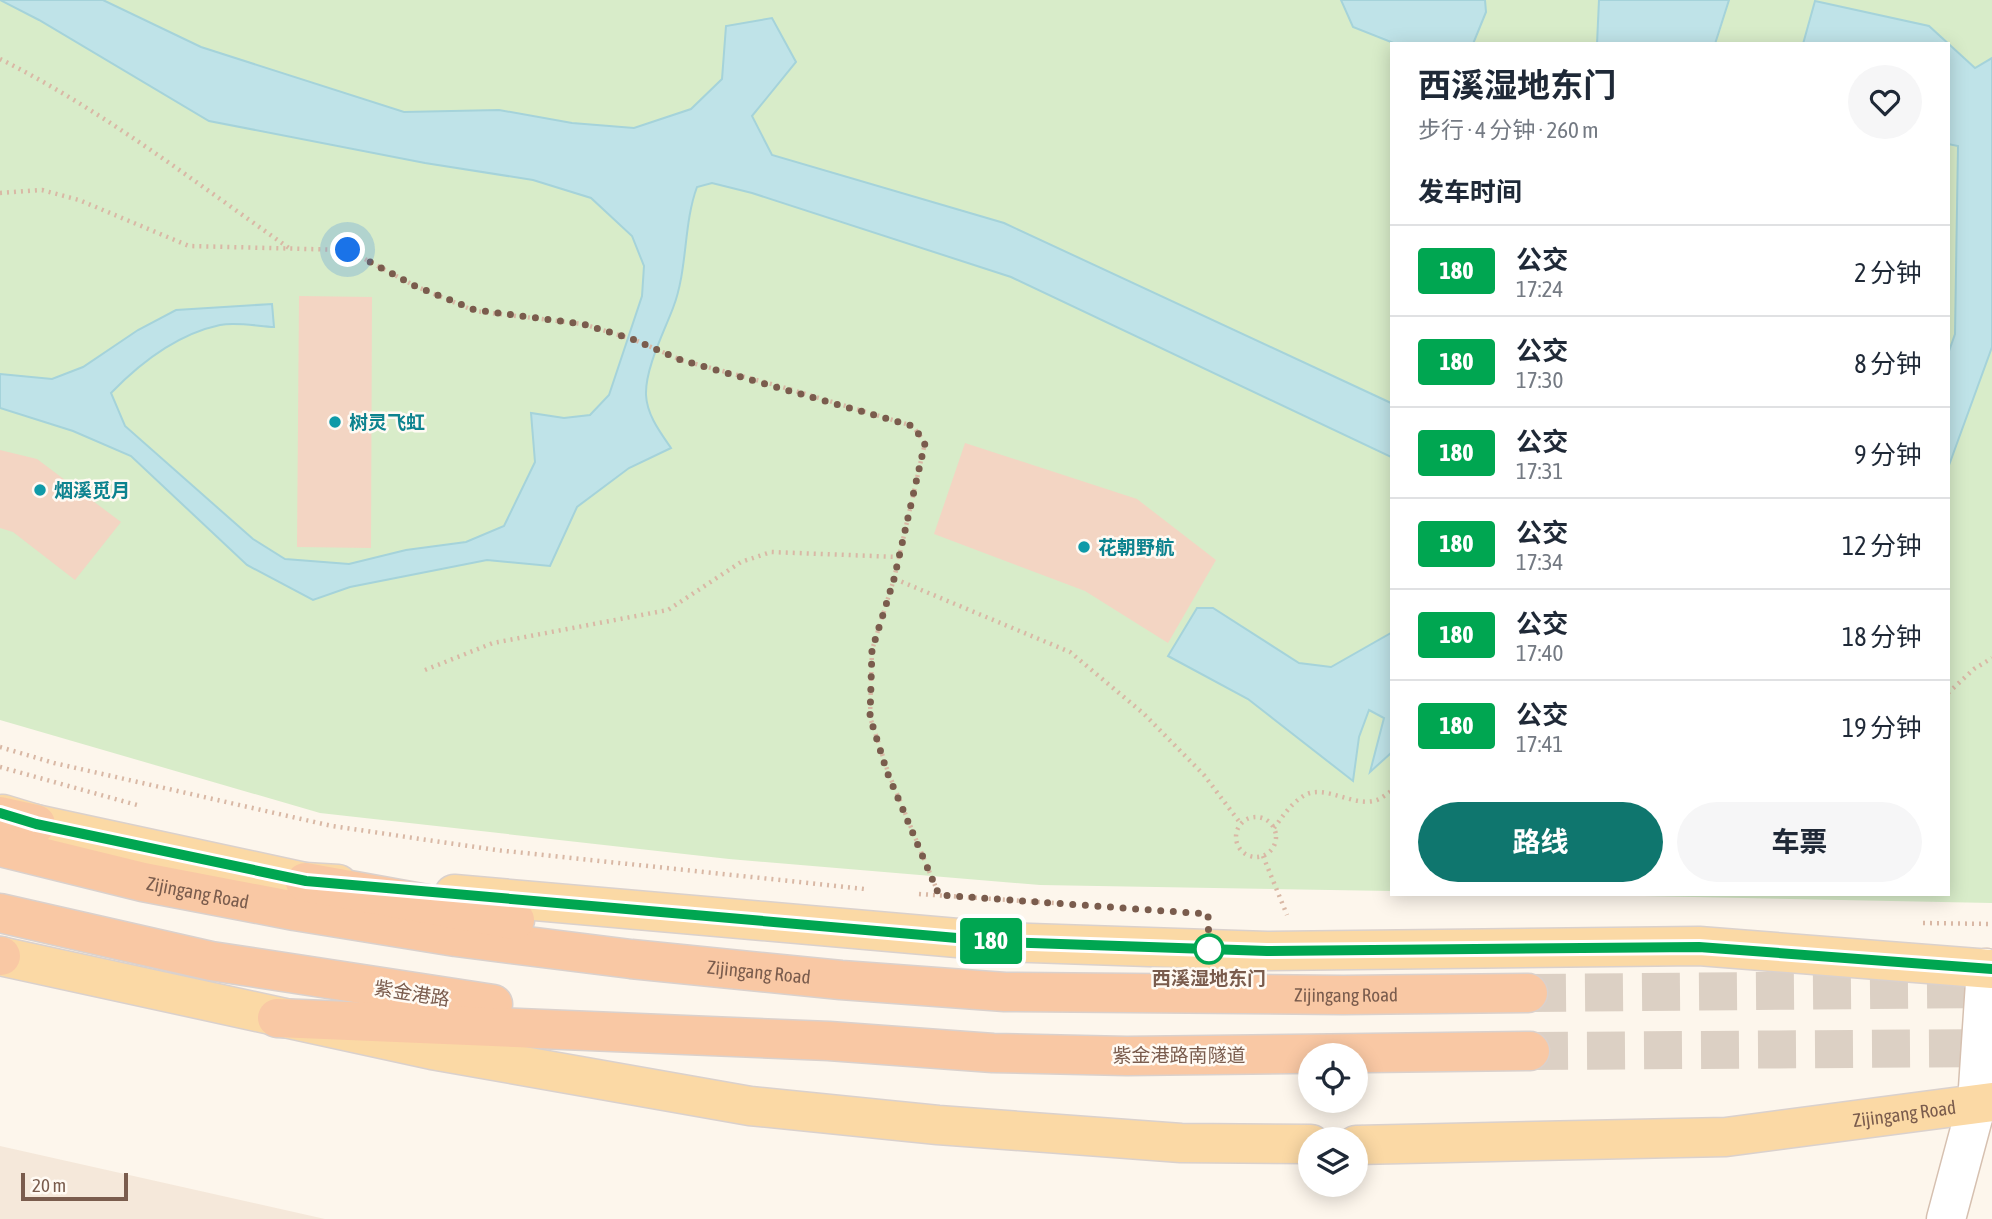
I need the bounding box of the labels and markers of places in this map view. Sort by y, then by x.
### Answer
place label: 树灵飞虹 [349,411,425,433]
marker: 树灵飞虹 [327,414,343,430]
place label: 烟溪觅月 [54,479,130,501]
marker: 烟溪觅月 [32,482,48,498]
place label: 花朝野航 [1098,536,1175,558]
marker: 花朝野航 [1076,539,1092,555]
marker: 西溪湿地东门 [1194,934,1224,964]
place label: 西溪湿地东门 [1152,967,1266,989]

